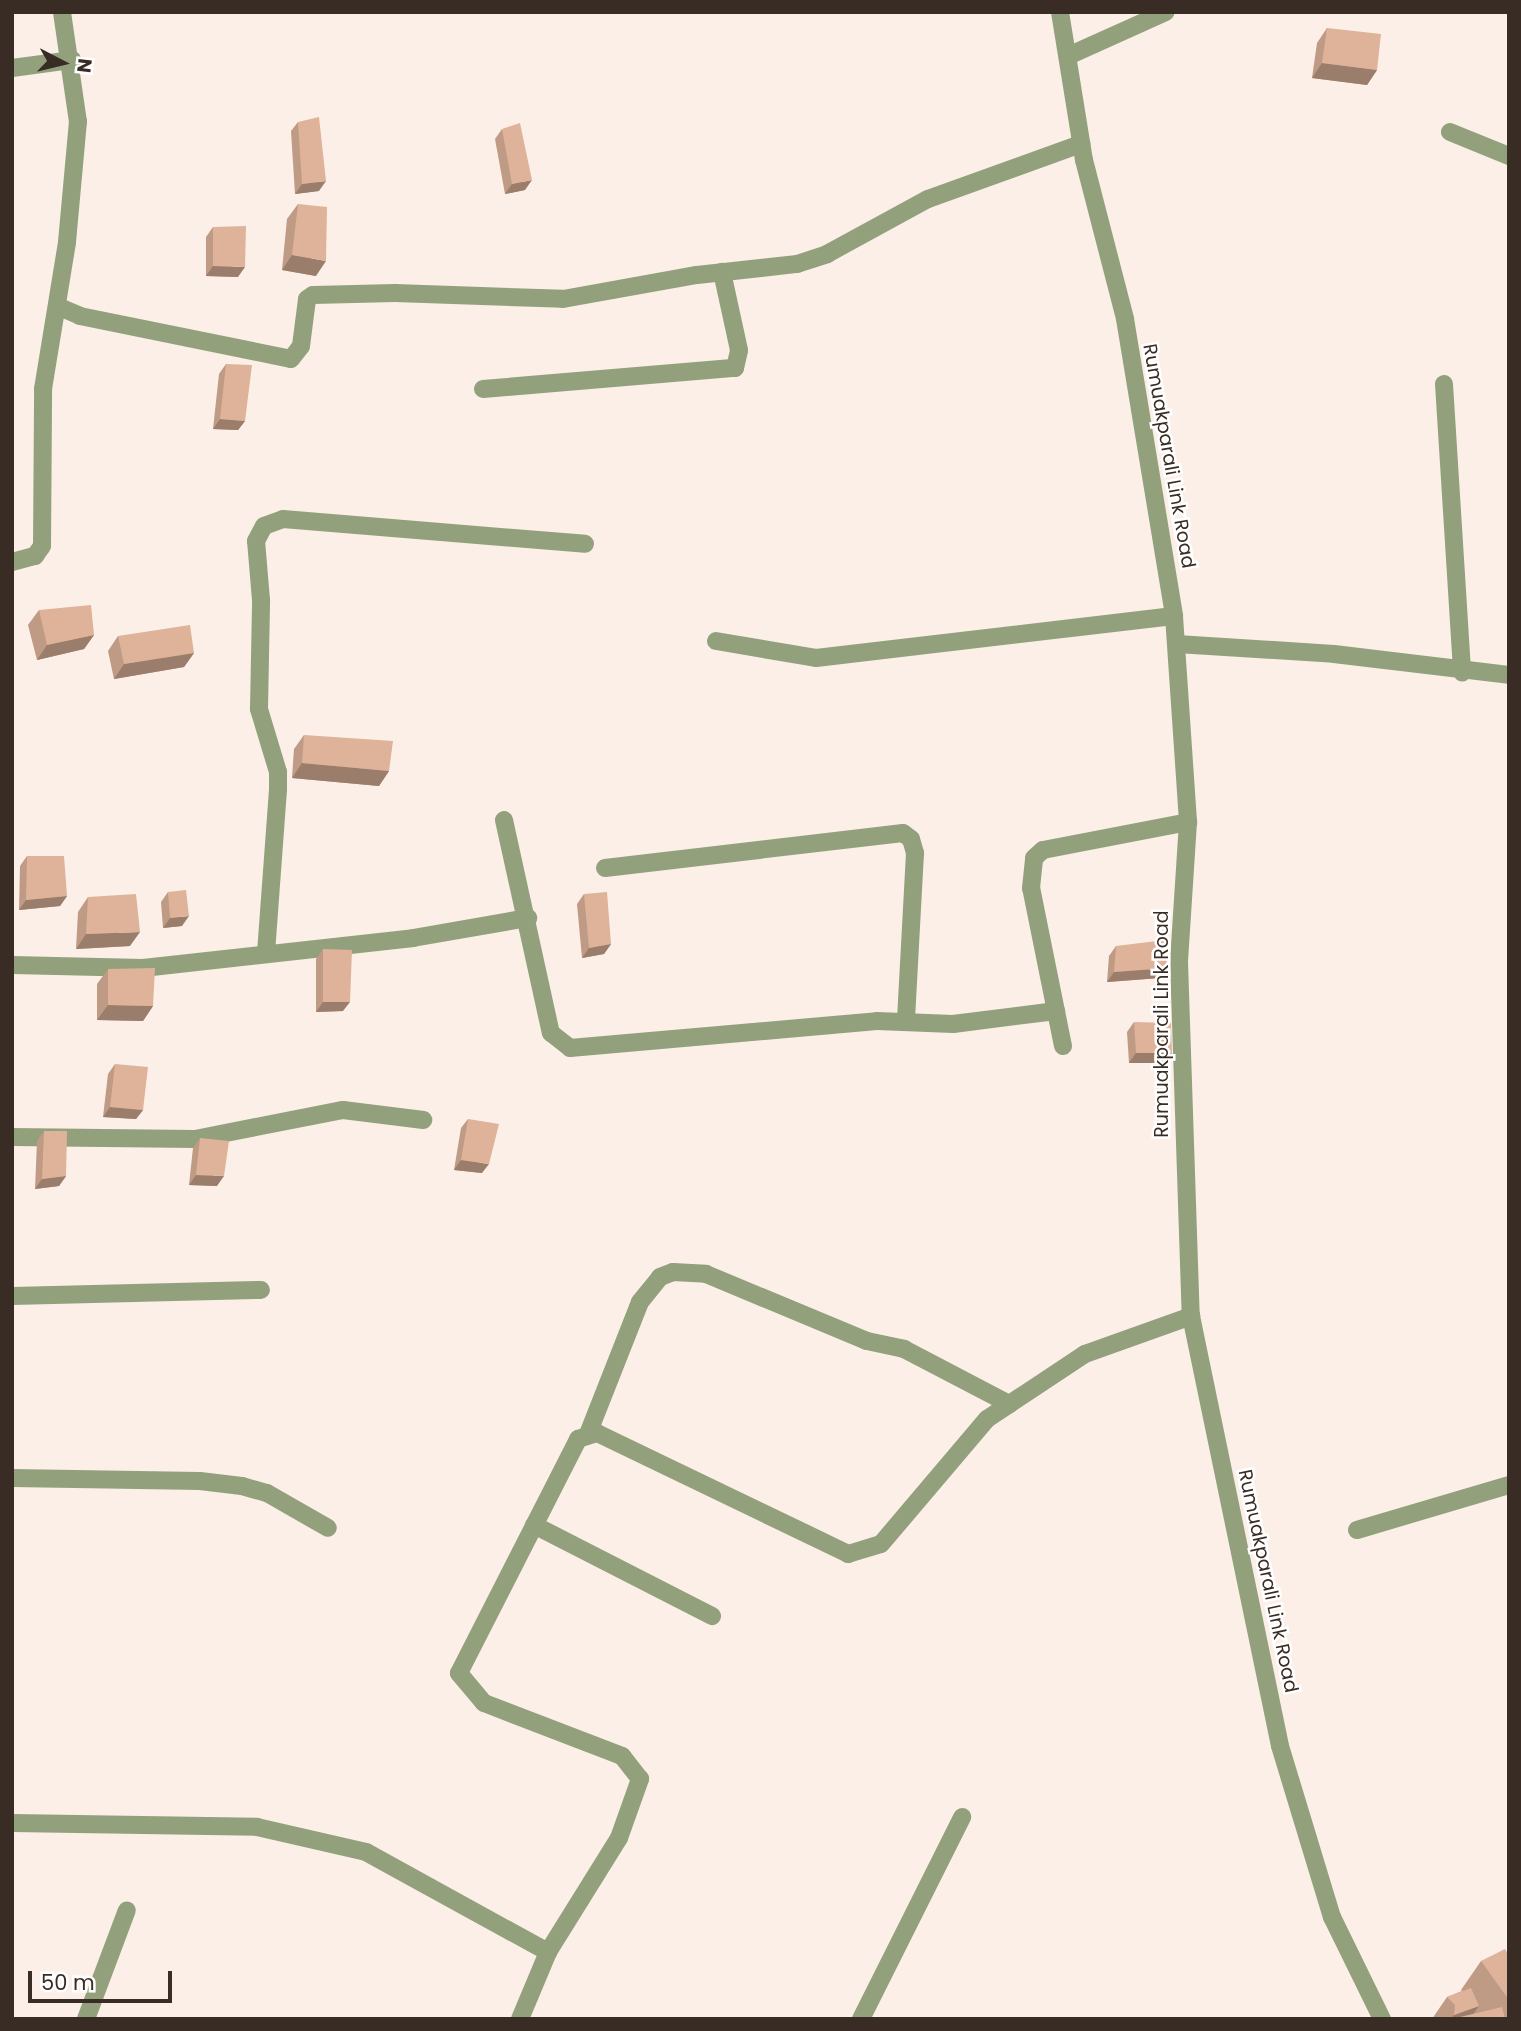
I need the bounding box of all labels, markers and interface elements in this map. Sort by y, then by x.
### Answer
north arrow [28,28,98,98]
text: N [70,57,99,74]
street label: Rumuakparali Link Road [1138,342,1200,570]
street label: Rumuakparali Link Road [1151,910,1173,1138]
street label: Rumuakparali Link Road [1233,1467,1303,1695]
scale bar [32,1958,175,2002]
text: 50 m [41,1968,95,1997]

